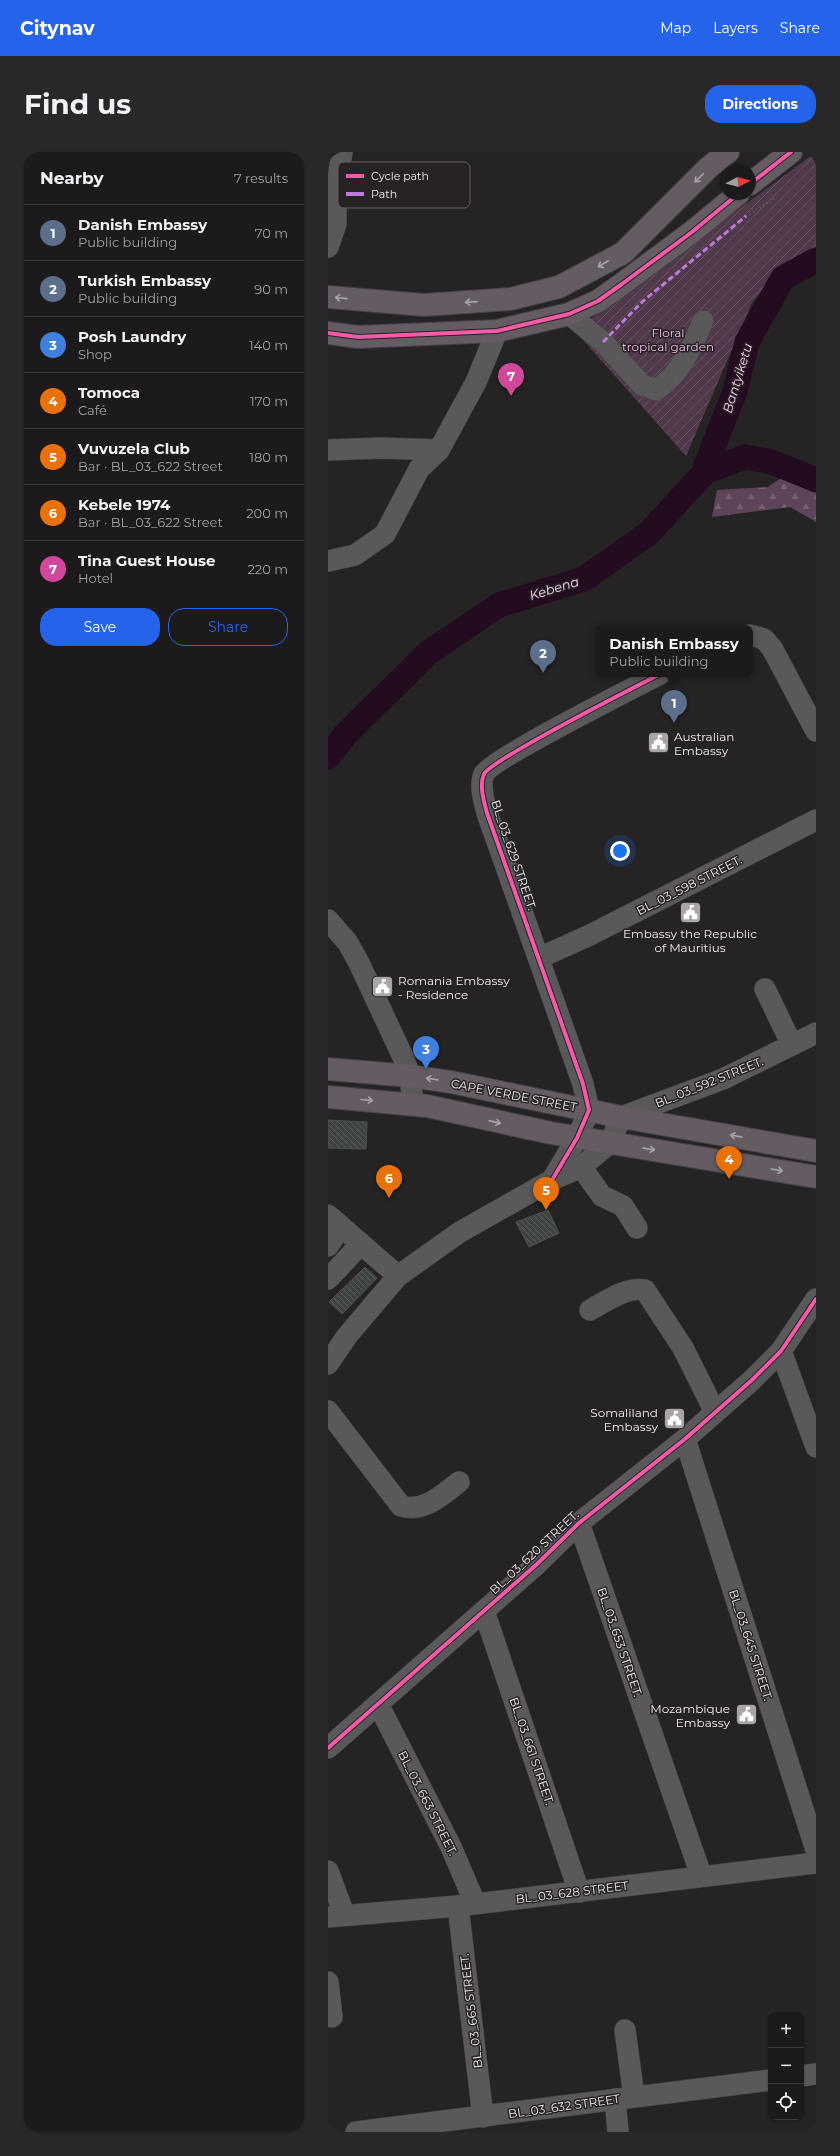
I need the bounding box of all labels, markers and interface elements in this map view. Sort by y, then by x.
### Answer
text: Citynav [20,17,95,40]
text: Map [660,19,691,37]
text: Layers [713,19,758,37]
text: Share [780,19,820,37]
button: Directions [705,85,816,123]
text: Find us [24,87,131,121]
legend [338,162,470,208]
north arrow [720,164,756,200]
text: Nearby [40,168,104,188]
text: Cycle path [371,169,429,183]
text: 7 results [234,170,288,186]
one-way arrow [694,173,704,183]
text: Path [371,187,397,201]
text: Danish Embassy [78,215,207,234]
text: 1 [50,225,56,241]
text: 70 m [255,225,288,241]
text: Public building [78,234,177,250]
one-way arrow [597,261,609,269]
text: Turkish Embassy [78,271,211,290]
text: 2 [49,281,57,297]
text: 90 m [254,281,288,297]
text: Public building [78,290,177,306]
one-way arrow [335,295,348,302]
one-way arrow [465,298,478,305]
park label: Floral tropical garden [622,325,714,354]
text: Posh Laundry [78,327,186,346]
text: 3 [49,337,57,353]
text: 140 m [249,337,288,353]
water label: Bantyiketu [719,341,755,415]
text: Shop [78,346,112,362]
pin: 7 [498,363,524,396]
text: Tomoca [78,383,140,402]
text: 4 [49,393,57,409]
text: 170 m [250,393,288,409]
text: Café [78,402,107,418]
text: Vuvuzela Club [78,439,190,458]
text: 5 [49,449,57,465]
text: 180 m [249,449,288,465]
text: Bar · BL_03_622 Street [78,458,223,474]
text: Kebele 1974 [78,495,170,514]
text: 6 [49,505,57,521]
text: 200 m [246,505,288,521]
text: Bar · BL_03_622 Street [78,514,223,530]
text: Tina Guest House [78,551,215,570]
text: 7 [49,561,57,577]
text: 220 m [247,561,288,577]
text: Hotel [78,570,113,586]
water label: Kebena [527,573,581,603]
button: Save [40,608,160,646]
button: Share [168,608,288,646]
popup [595,625,753,677]
text: Danish Embassy [609,634,739,653]
pin: 2 [530,640,556,673]
text: Public building [609,653,709,669]
pin: 1 [661,690,687,723]
place label: Australian Embassy [674,729,734,758]
public building icon: Australian Embassy [645,730,671,756]
street label: BL_03_629 STREET. [488,798,540,912]
your location [610,841,630,861]
street label: BL_03_598 STREET. [634,852,744,918]
public building icon: Embassy the Republic of Mauritius [677,899,703,925]
place label: Embassy the Republic of Mauritius [623,926,757,955]
place label: Romania Embassy - Residence [398,973,510,1002]
public building icon: Romania Embassy - Residence [370,974,396,1000]
pin: 3 [413,1036,439,1069]
street label: BL_03_592 STREET. [653,1053,765,1111]
one-way arrow [426,1075,439,1083]
street label: CAPE VERDE STREET [450,1075,579,1115]
one-way arrow [360,1097,373,1104]
one-way arrow [488,1119,501,1126]
one-way arrow [730,1132,743,1140]
one-way arrow [642,1145,655,1153]
pin: 4 [716,1146,742,1179]
pin: 6 [376,1165,402,1198]
one-way arrow [770,1167,783,1175]
pin: 5 [533,1177,559,1210]
place label: Somaliland Embassy [590,1405,658,1434]
public building icon: Somaliland Embassy [661,1406,687,1432]
street label: BL_03_620 STREET. [486,1507,582,1597]
street label: BL_03_653 STREET. [594,1585,646,1699]
street label: BL_03_645 STREET. [726,1587,776,1703]
street label: BL_03_661 STREET. [507,1695,557,1807]
place label: Mozambique Embassy [650,1701,730,1730]
public building icon: Mozambique Embassy [733,1702,759,1728]
street label: BL_03_663 STREET. [395,1748,461,1858]
street label: BL_03_628 STREET [515,1878,629,1906]
street label: BL_03_665 STREET. [457,1953,485,2069]
map controls [768,2012,804,2120]
button: + [768,2012,804,2048]
button: − [768,2048,804,2084]
button: locate [768,2084,804,2120]
street label: BL_03_632 STREET [507,2091,621,2121]

